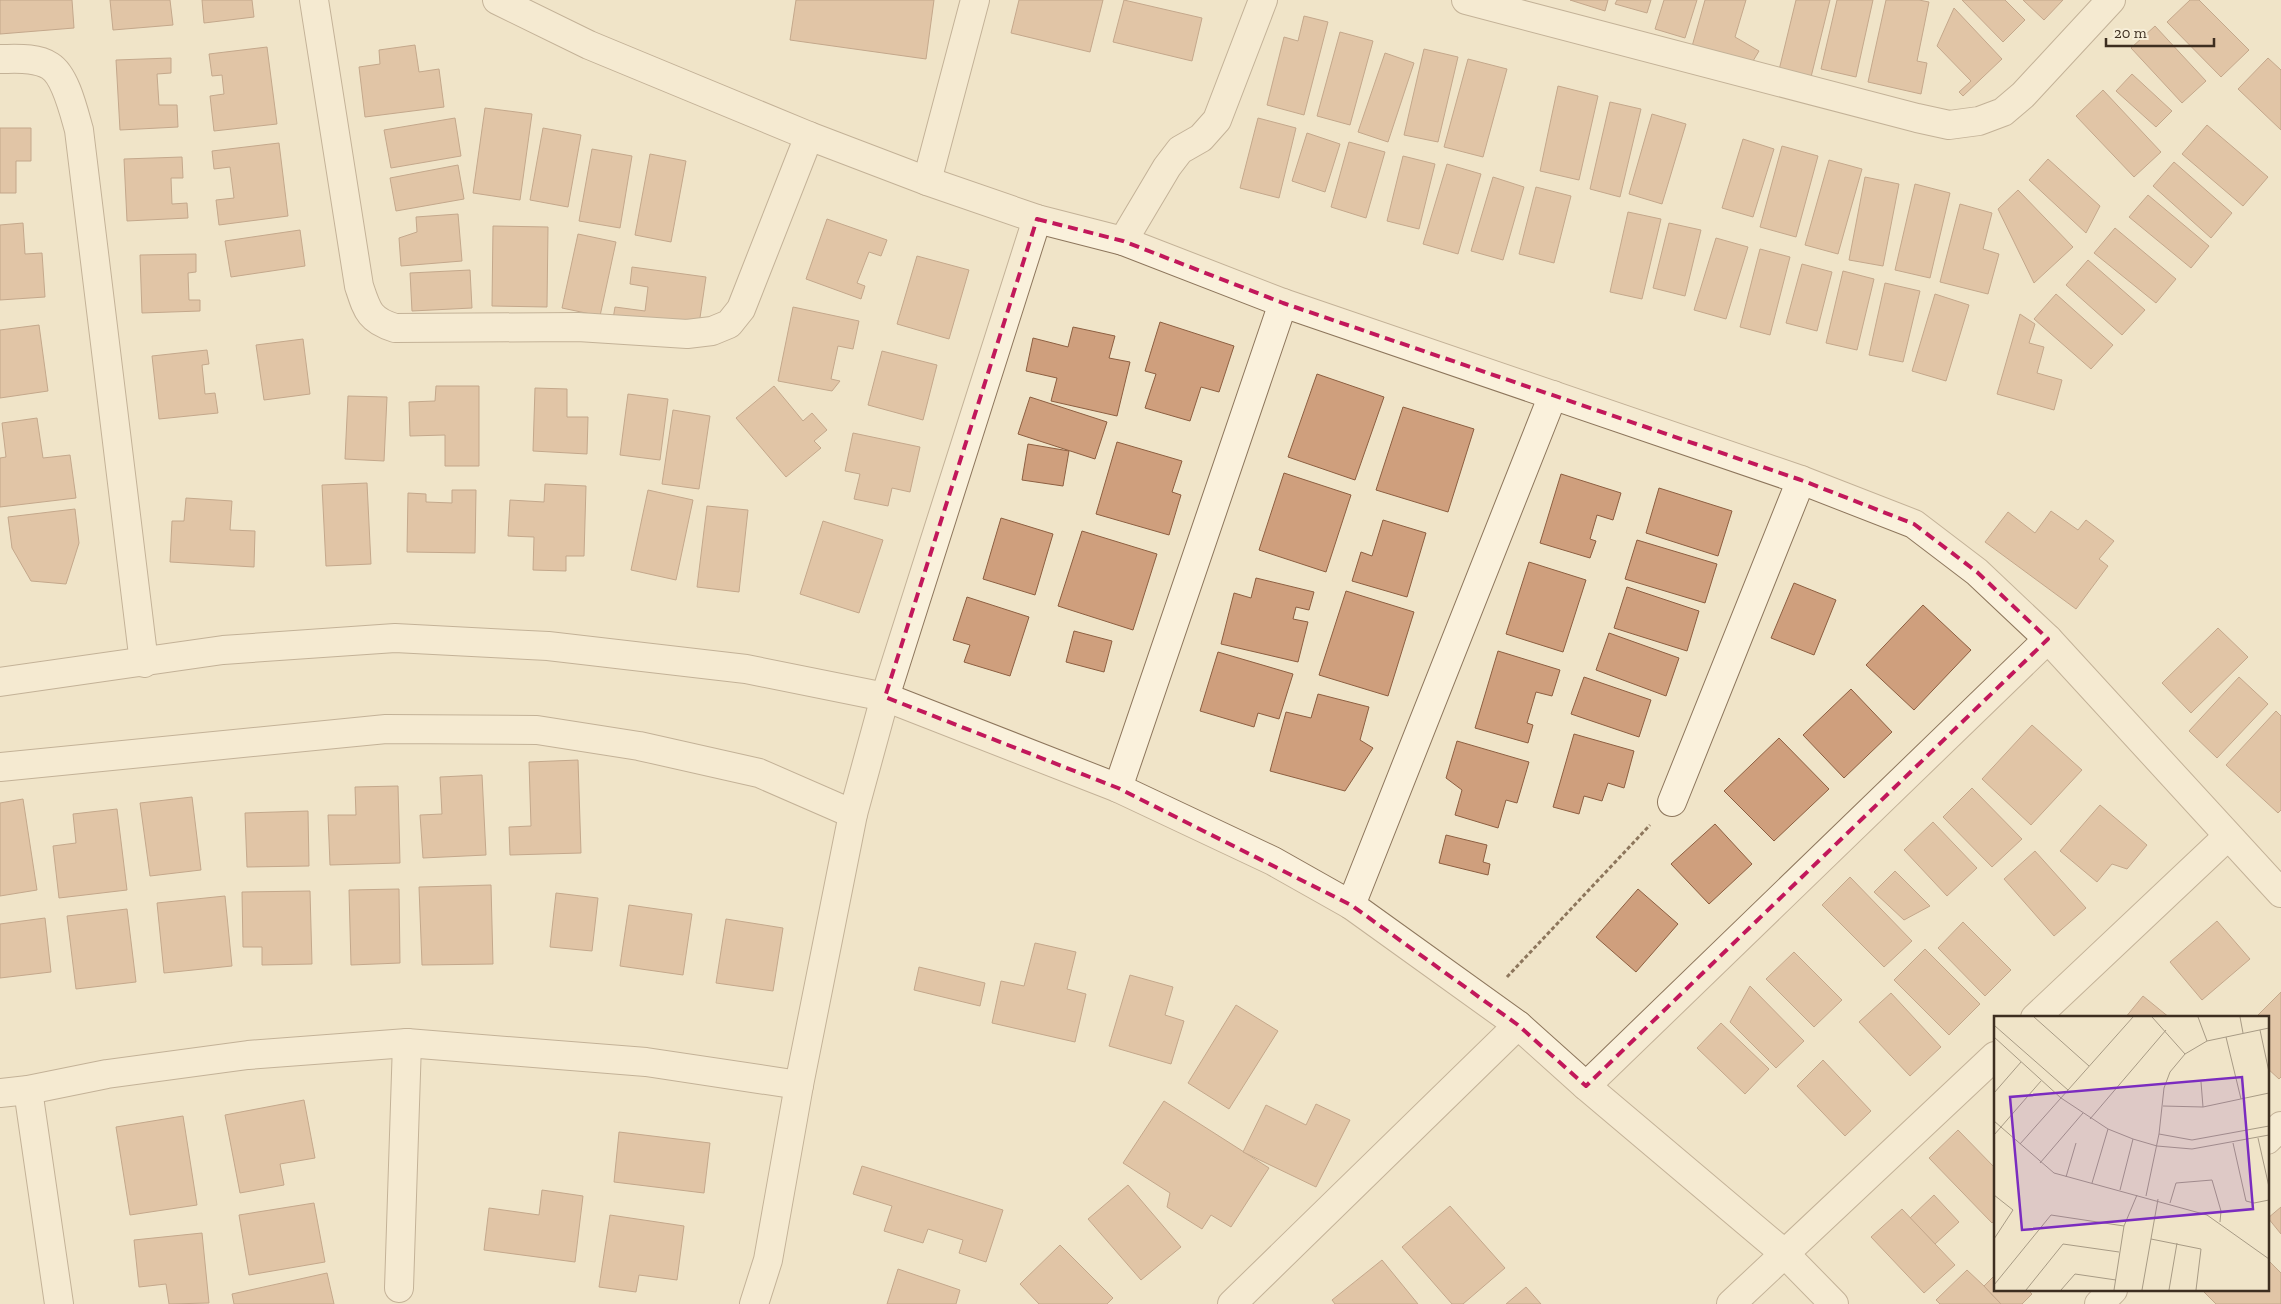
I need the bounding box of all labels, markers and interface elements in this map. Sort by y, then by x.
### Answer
scale bar [2106,15,2214,47]
text: 20 m [2114,24,2147,42]
inset map [1994,1016,2268,1292]

